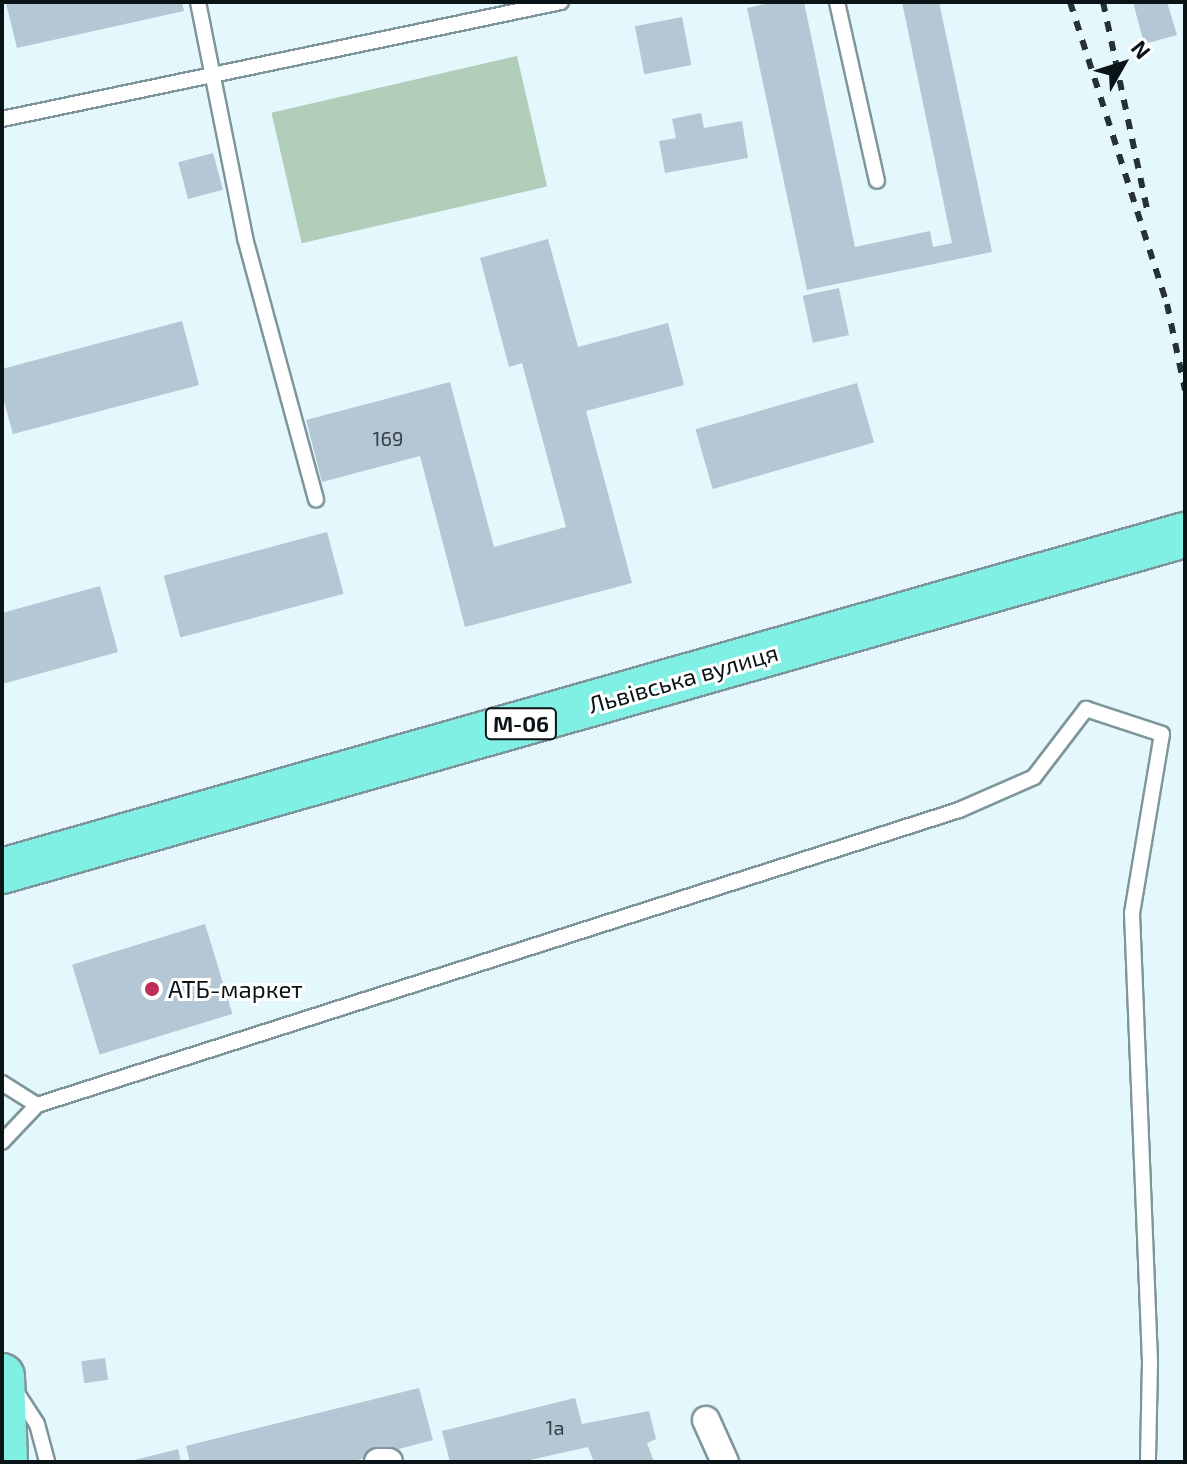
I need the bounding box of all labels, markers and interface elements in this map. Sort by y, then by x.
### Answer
north arrow [1083,24,1163,104]
text: N [1127,35,1157,63]
house number: 169 [373,426,403,450]
street label: Львівська вулиця [585,637,781,719]
road number: М-06 [483,706,559,742]
place label: АТБ-маркет [168,975,303,1003]
marker: АТБ-маркет [143,980,161,998]
house number: 1а [546,1415,564,1439]

